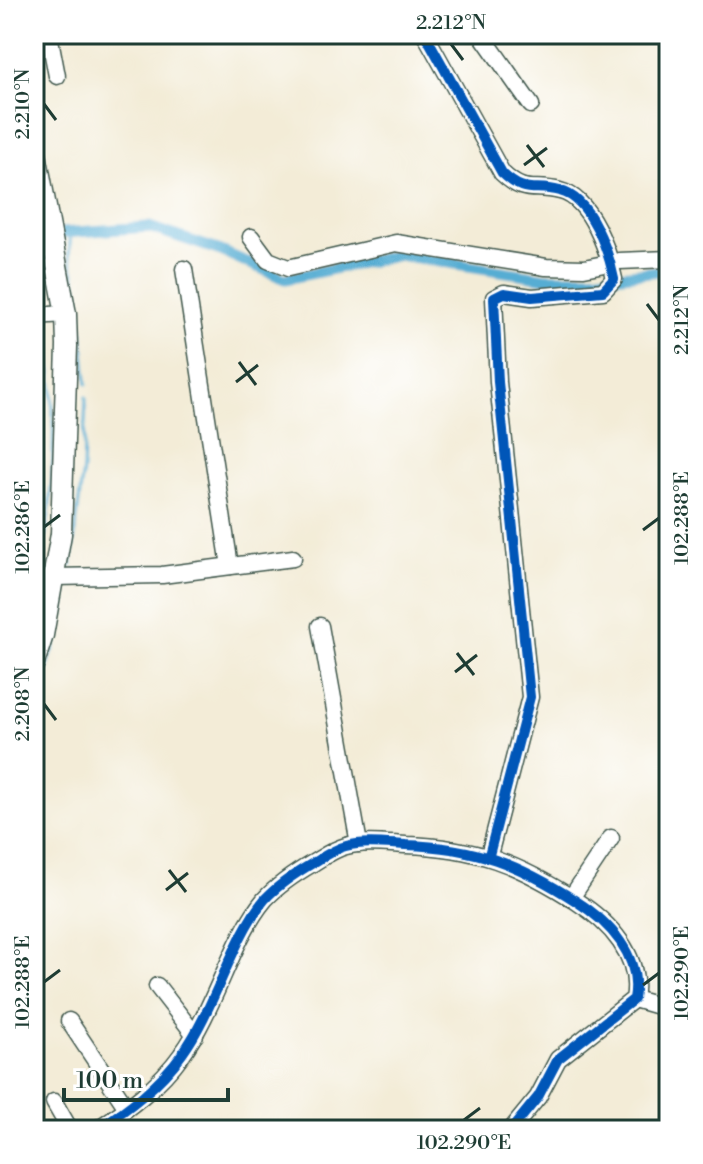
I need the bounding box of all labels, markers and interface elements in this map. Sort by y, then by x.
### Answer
text: 2.212°N [416,11,486,36]
text: 2.210°N [11,68,36,139]
text: 2.212°N [670,285,695,355]
text: 102.288°E [670,471,695,565]
text: 102.286°E [11,480,36,574]
text: 2.208°N [11,666,36,741]
text: 102.290°E [670,926,695,1020]
text: 102.288°E [11,935,36,1029]
scale bar [64,1052,228,1102]
text: 100 m [76,1066,143,1096]
text: 102.290°E [417,1131,511,1156]

